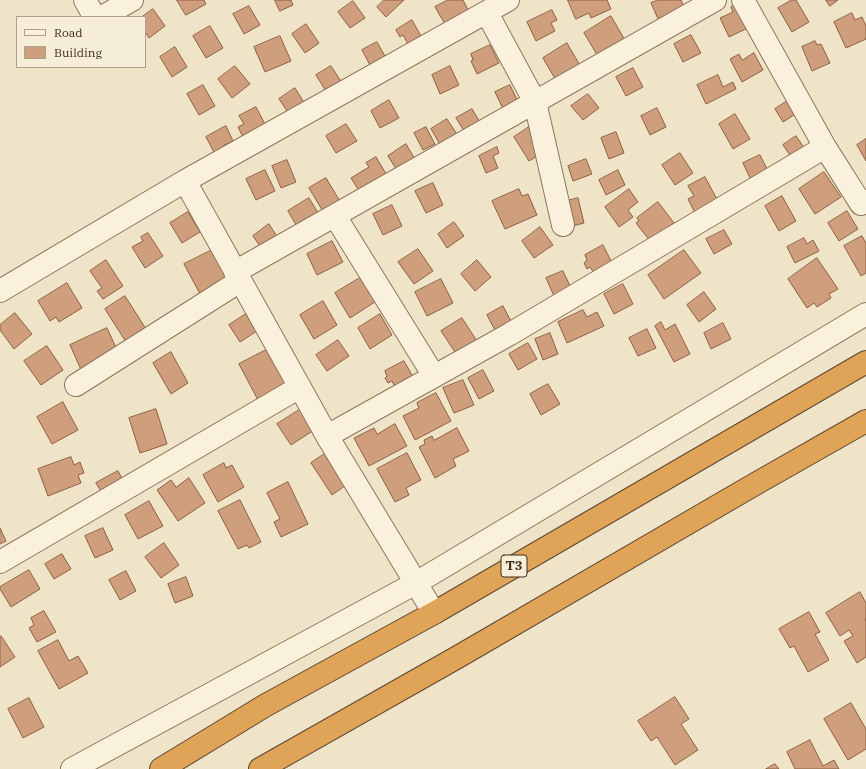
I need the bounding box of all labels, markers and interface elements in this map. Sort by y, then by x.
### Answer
legend [16,16,146,68]
text: Road [54,25,83,40]
text: Building [54,45,102,60]
road number: T3 [501,555,527,577]

